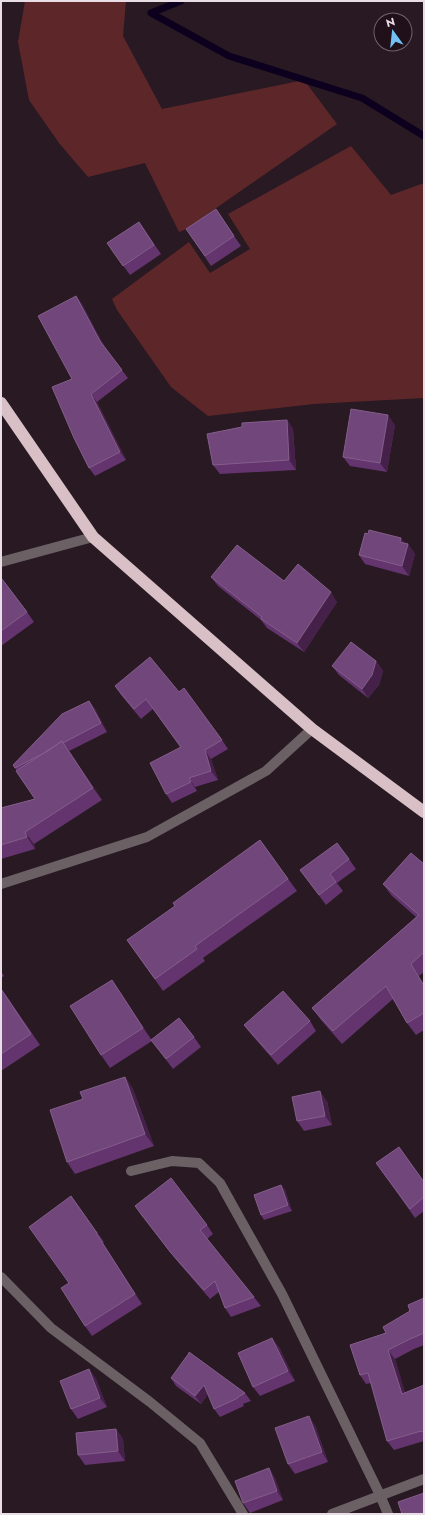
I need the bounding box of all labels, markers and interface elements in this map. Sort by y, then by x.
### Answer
north arrow [373,12,413,52]
text: N [384,13,397,31]

